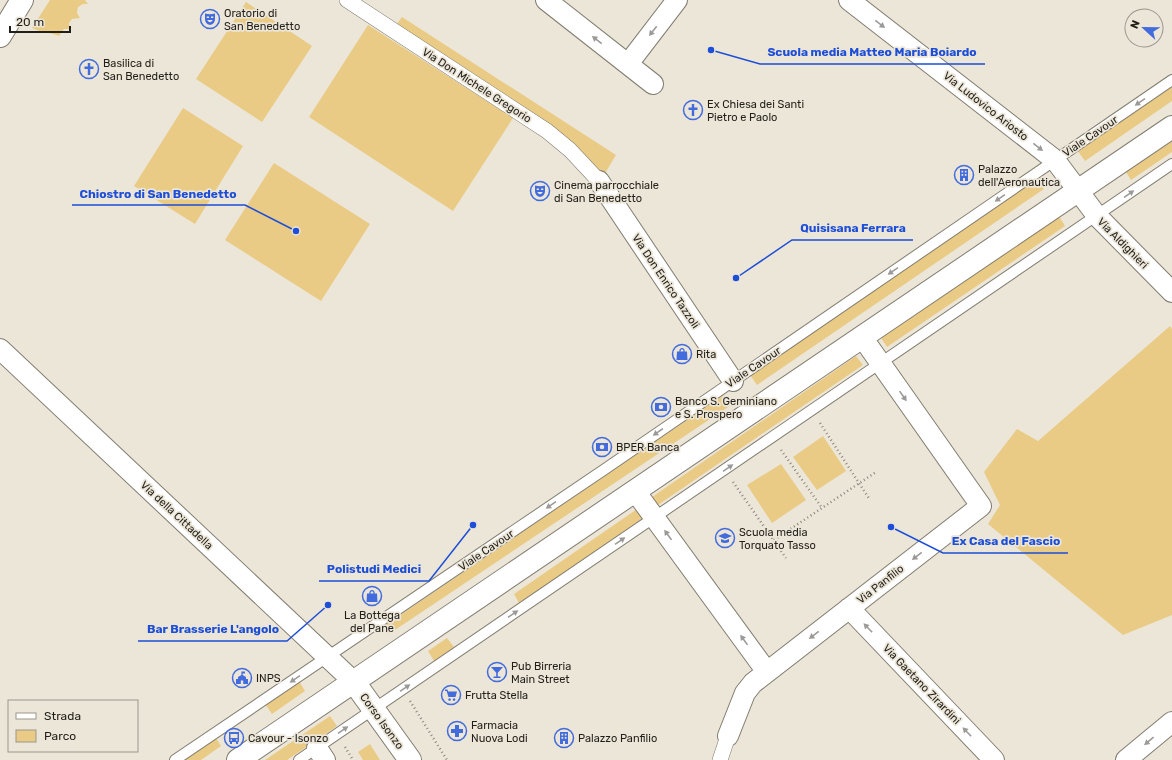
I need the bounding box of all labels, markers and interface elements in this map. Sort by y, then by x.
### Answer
place label: Oratorio di San Benedetto [224,7,300,33]
scale bar [10,8,70,34]
theatre icon: Oratorio di San Benedetto [199,8,221,30]
north arrow [1124,8,1164,48]
text: 20 m [16,15,44,29]
text: N [1128,18,1143,31]
one-way arrow [875,20,886,28]
one-way arrow [649,25,658,36]
one-way arrow [591,35,602,44]
callout: Scuola media Matteo Maria Boiardo [760,40,985,64]
street label: Via Don Michele Gregorio [420,45,534,126]
text: Scuola media Matteo Maria Boiardo [767,45,977,59]
place label: Basilica di San Benedetto [103,57,179,83]
church icon: Basilica di San Benedetto [78,58,100,80]
street label: Via Ludovico Ariosto [941,69,1031,144]
place label: Ex Chiesa dei Santi Pietro e Paolo [707,98,804,124]
one-way arrow [1135,98,1145,106]
church icon: Ex Chiesa dei Santi Pietro e Paolo [682,99,704,121]
street label: Viale Cavour [1060,113,1121,160]
one-way arrow [1033,142,1044,151]
place label: Palazzo dell'Aeronautica [978,163,1060,189]
building icon: Palazzo dell'Aeronautica [953,164,975,186]
place label: Cinema parrocchiale di San Benedetto [554,179,659,205]
theatre icon: Cinema parrocchiale di San Benedetto [529,180,551,202]
callout: Chiostro di San Benedetto [72,181,245,205]
text: Chiostro di San Benedetto [80,187,237,201]
one-way arrow [1124,190,1134,198]
one-way arrow [995,194,1005,202]
street label: Via Aldighieri [1095,215,1151,271]
callout: Quisisana Ferrara [792,216,913,240]
text: Quisisana Ferrara [800,221,906,235]
street label: Via Don Enrico Tazzoli [629,232,702,331]
one-way arrow [887,267,898,275]
shop icon: Rita [671,343,693,365]
street label: Viale Cavour [723,344,784,391]
place label: Rita [696,348,716,361]
one-way arrow [899,391,907,401]
place label: Banco S. Geminiano e S. Prospero [675,395,777,421]
bank icon: Banco S. Geminiano e S. Prospero [650,396,672,418]
one-way arrow [653,428,664,436]
bank icon: BPER Banca [591,436,613,458]
place label: BPER Banca [616,441,679,454]
one-way arrow [723,464,733,472]
street label: Via della Cittadella [138,478,216,552]
one-way arrow [546,501,556,509]
place label: Scuola media Torquato Tasso [739,526,816,552]
street label: Viale Cavour [456,527,517,574]
school or university icon: Scuola media Torquato Tasso [714,527,736,549]
one-way arrow [664,529,672,540]
callout: Ex Casa del Fascio [943,529,1068,553]
text: Ex Casa del Fascio [952,534,1060,548]
one-way arrow [615,537,625,545]
one-way arrow [911,552,922,560]
callout: Polistudi Medici [319,557,429,581]
text: Polistudi Medici [327,562,421,576]
street label: Via Panfilio [854,562,906,607]
shop icon: La Bottega del Pane [361,585,383,607]
place label: La Bottega del Pane [344,609,400,635]
one-way arrow [508,610,518,618]
callout: Bar Brasserie L'angolo [138,617,287,641]
text: Bar Brasserie L'angolo [147,622,279,636]
one-way arrow [863,623,873,633]
one-way arrow [808,631,819,640]
one-way arrow [740,635,748,645]
street label: Via Gaetano Zirardini [880,642,963,727]
place label: Pub Birreria Main Street [511,660,571,686]
bar icon: Pub Birreria Main Street [486,661,508,683]
public building icon: INPS [231,667,253,689]
place label: INPS [256,672,281,685]
one-way arrow [290,675,301,683]
one-way arrow [400,684,411,692]
supermarket icon: Frutta Stella [440,684,462,706]
place label: Frutta Stella [465,689,528,702]
street label: Corso Isonzo [357,691,406,752]
legend [8,700,138,752]
text: Strada [44,709,81,723]
place label: Farmacia Nuova Lodi [471,719,528,745]
pharmacy icon: Farmacia Nuova Lodi [446,720,468,742]
one-way arrow [338,726,348,734]
bus stop icon: Cavour - Isonzo [223,727,245,749]
building icon: Palazzo Panfilio [553,727,575,749]
one-way arrow [963,727,972,737]
text: Parco [44,729,76,743]
place label: Cavour - Isonzo [248,732,328,745]
place label: Palazzo Panfilio [578,732,657,745]
one-way arrow [1144,736,1154,745]

